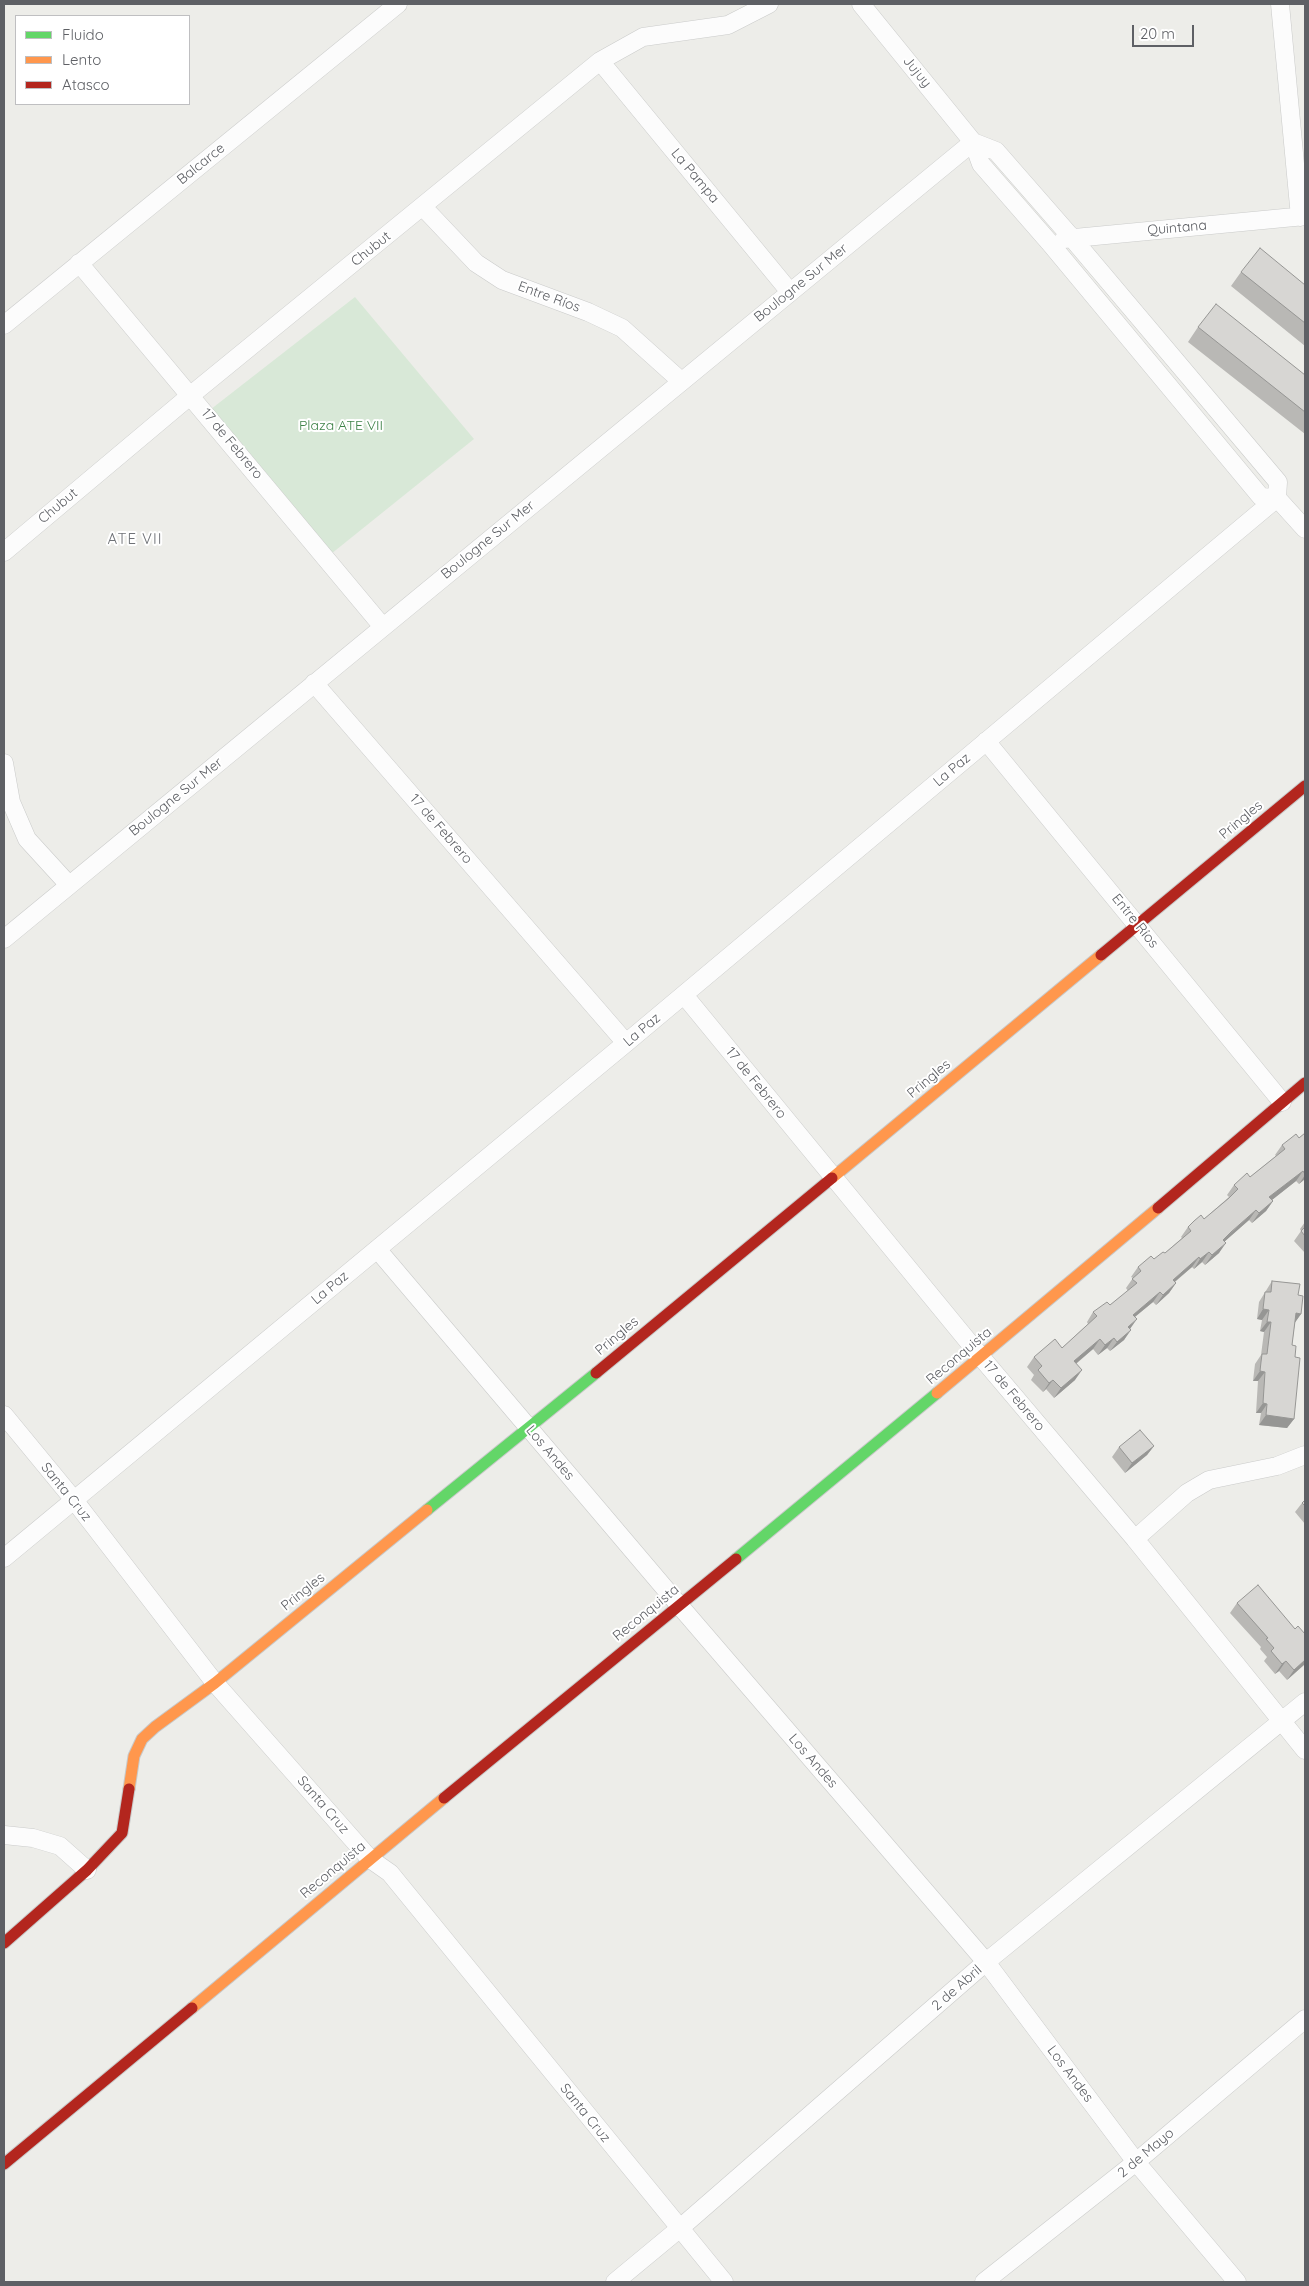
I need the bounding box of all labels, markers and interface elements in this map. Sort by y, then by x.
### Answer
legend [15,15,190,105]
scale bar [1134,15,1196,47]
text: 20 m [1140,24,1175,43]
text: Fluido [62,25,104,44]
text: Lento [62,50,101,69]
street label: Jujuy [899,53,935,91]
text: Atasco [62,75,110,94]
street label: Balcarce [174,140,228,188]
street label: La Pampa [667,145,723,207]
street label: Quintana [1147,217,1207,239]
street label: Chubut [348,228,394,270]
street label: Boulogne Sur Mer [751,240,851,326]
street label: Entre Ríos [516,278,582,316]
street label: 17 de Febrero [198,405,266,483]
park label: Plaza ATE VII [299,418,383,434]
street label: Chubut [35,485,81,527]
street label: Boulogne Sur Mer [438,497,538,583]
district label: ATE VII [107,530,163,548]
street label: La Paz [930,750,974,790]
street label: Boulogne Sur Mer [126,754,226,840]
street label: 17 de Febrero [406,791,476,867]
street label: Pringles [1216,797,1266,843]
street label: Entre Ríos [1108,890,1162,952]
street label: La Paz [620,1010,664,1050]
street label: 17 de Febrero [722,1044,790,1122]
street label: Pringles [904,1056,954,1102]
street label: La Paz [308,1268,352,1308]
street label: Pringles [592,1313,642,1359]
street label: Reconquista [923,1324,995,1388]
street label: 17 de Febrero [980,1357,1048,1435]
street label: Los Andes [522,1422,578,1484]
street label: Santa Cruz [37,1459,95,1525]
street label: Pringles [278,1569,328,1615]
street label: Reconquista [610,1581,682,1645]
street label: Los Andes [785,1730,841,1792]
street label: Santa Cruz [293,1773,353,1837]
street label: Reconquista [297,1838,369,1902]
street label: 2 de Abril [928,1962,986,2014]
street label: Los Andes [1043,2042,1097,2106]
street label: Santa Cruz [556,2080,614,2146]
street label: 2 de Mayo [1114,2125,1178,2181]

